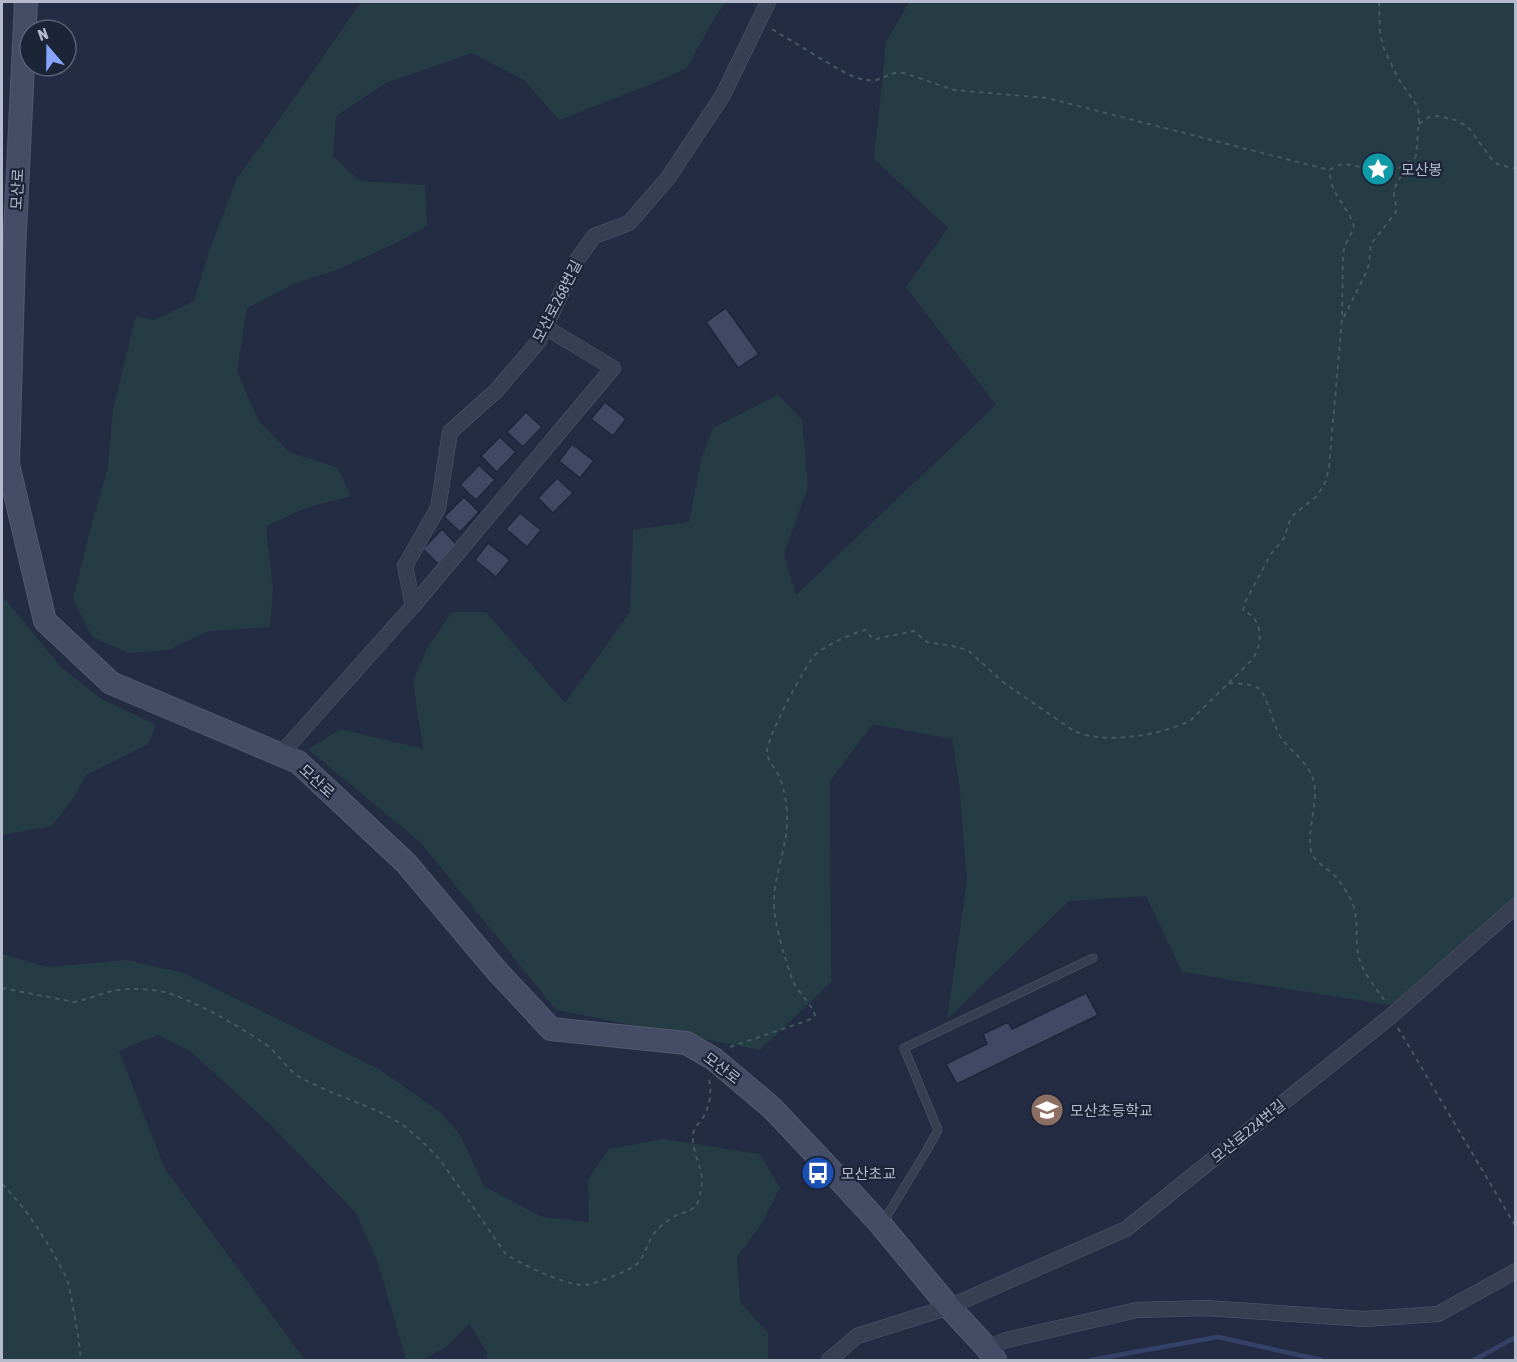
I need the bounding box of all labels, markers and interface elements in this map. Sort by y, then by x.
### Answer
north arrow [18,18,78,78]
text: N [35,24,50,44]
place icon: 모산봉 [1360,151,1396,187]
place label: 모산봉 [1401,161,1442,178]
street label: 모산로 [7,168,27,210]
street label: 모산로268번길 [529,257,585,345]
street label: 모산로 [296,761,338,801]
street label: 모산로 [700,1049,744,1087]
school or university icon: 모산초등학교 [1029,1092,1065,1128]
street label: 모산로224번길 [1208,1096,1288,1166]
place label: 모산초등학교 [1070,1102,1153,1119]
bus stop icon: 모산초교 [800,1155,836,1191]
place label: 모산초교 [841,1165,896,1182]

